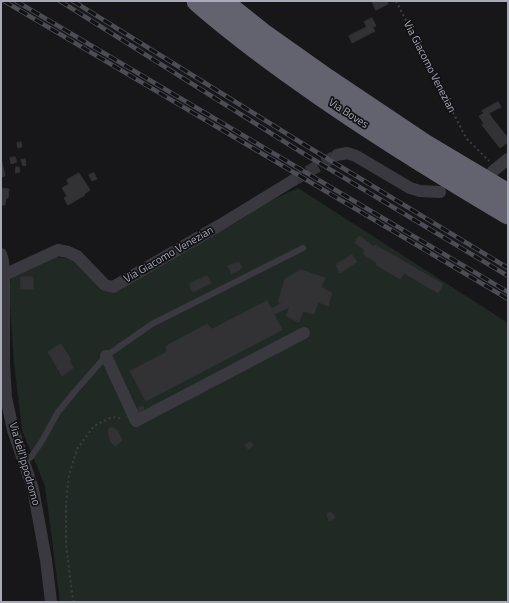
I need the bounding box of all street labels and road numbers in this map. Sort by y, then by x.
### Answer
street label: Via Giacomo Venezian [400,19,458,115]
street label: Via Boves [325,96,371,132]
street label: Via Giacomo Venezian [122,224,216,286]
street label: Via dell'Ippodromo [6,421,42,507]

